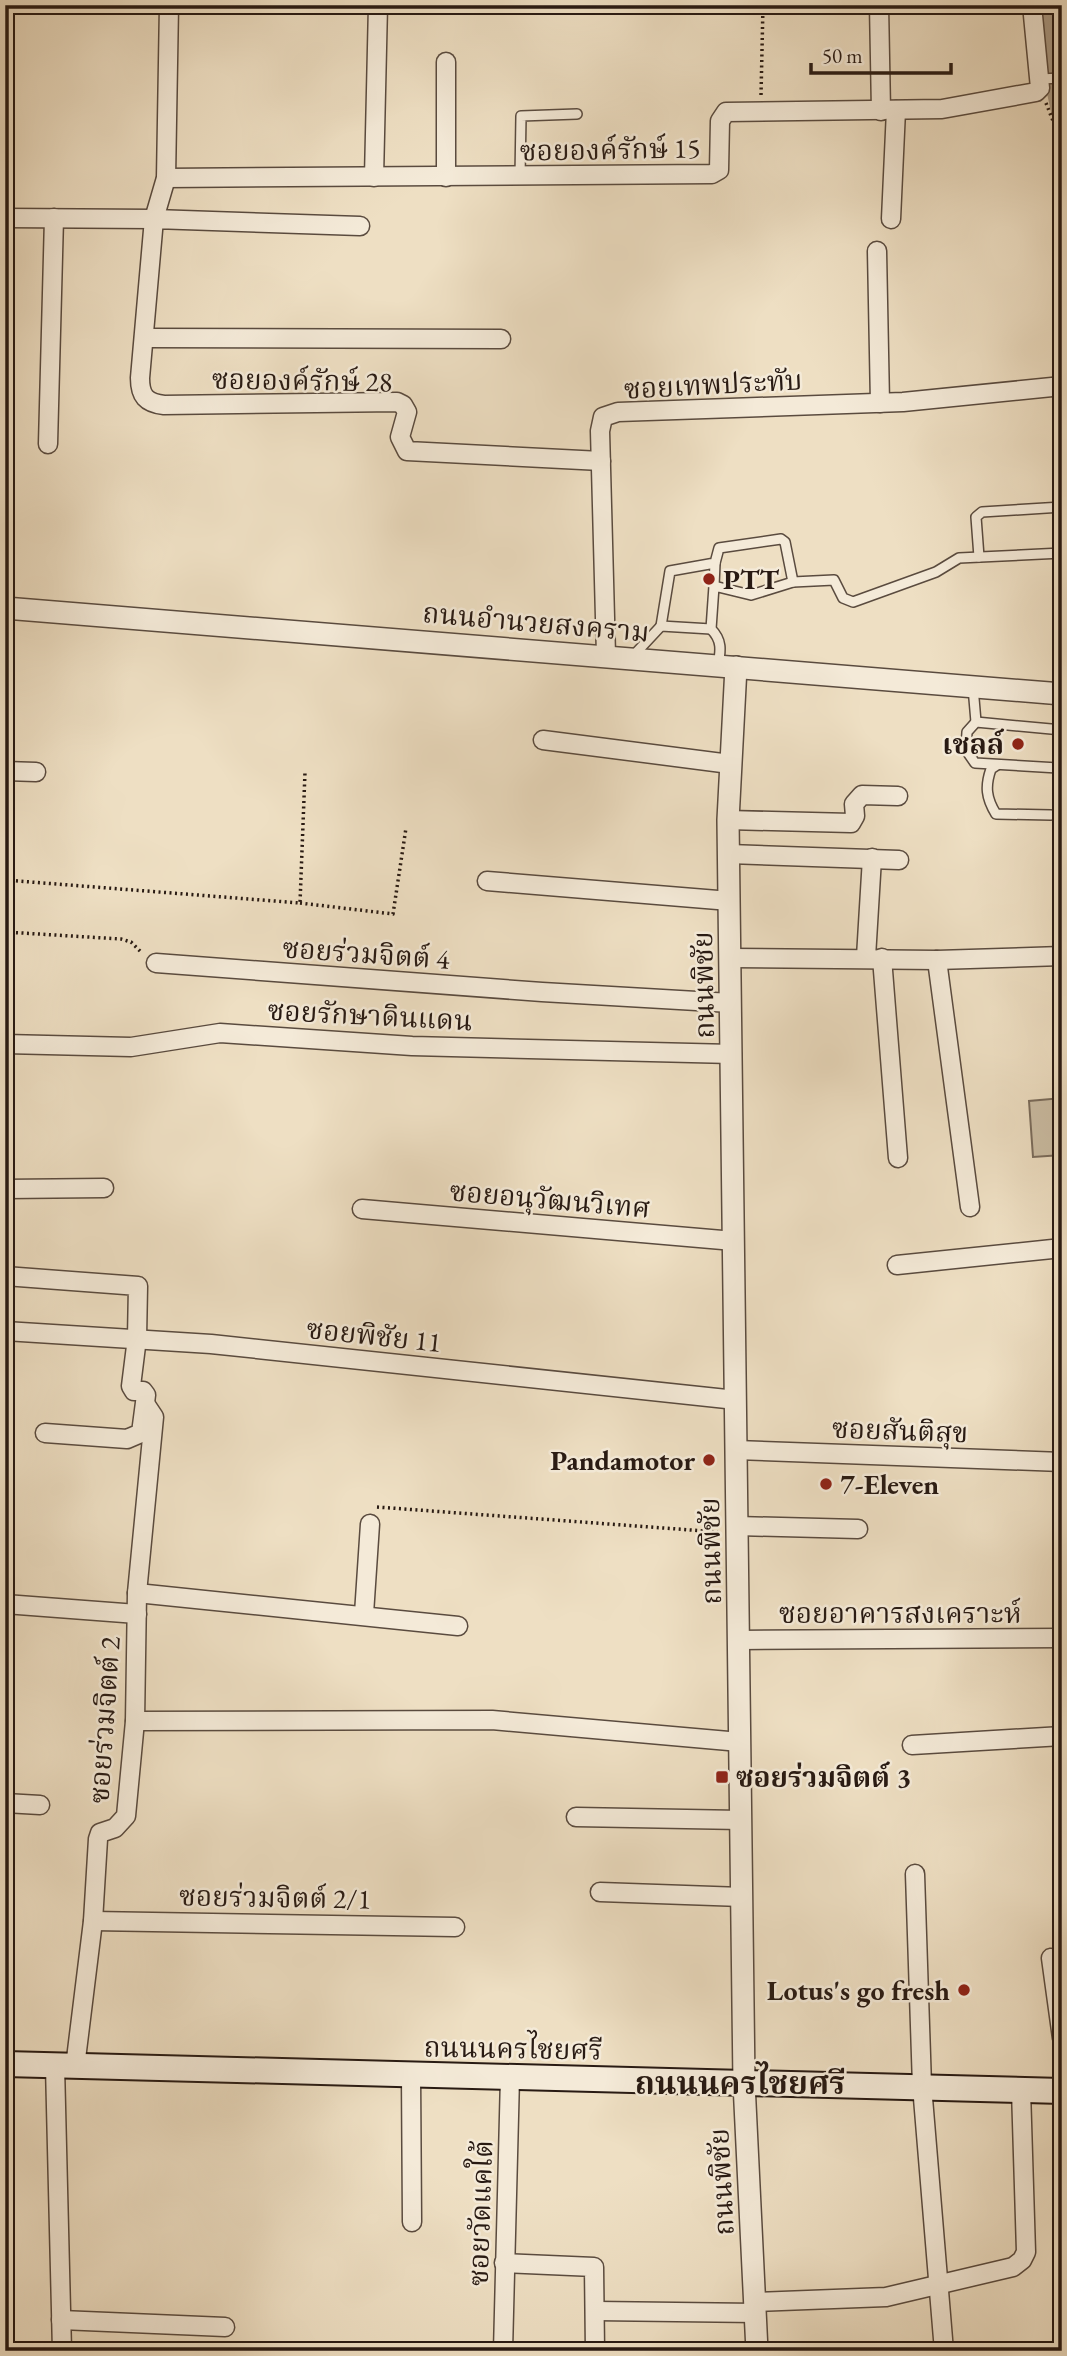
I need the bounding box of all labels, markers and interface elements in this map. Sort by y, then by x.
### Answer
scale bar [811,32,951,76]
text: 50 m [822,42,863,69]
street label: ซอยองค์รักษ์ 15 [519,129,701,169]
street label: ซอยองค์รักษ์ 28 [211,360,393,400]
street label: ซอยเทพประทับ [623,361,803,407]
place label: PTT [723,561,779,597]
marker: PTT [701,571,717,587]
street label: ถนนอำนวยสงคราม [421,594,651,650]
place label: เชลล์ [942,726,1005,762]
marker: เชลล์ [1010,736,1026,752]
street label: ซอยร่วมจิตต์ 4 [281,929,451,977]
street label: ถนนพิชัย [684,931,722,1039]
street label: ซอยรักษาดินแดน [267,992,473,1038]
street label: ซอยอนุวัฒนวิเทศ [448,1172,652,1227]
street label: ซอยพิชัย 11 [305,1310,443,1360]
street label: ซอยสันติสุข [831,1410,969,1451]
place label: Pandamotor [550,1442,695,1478]
marker: Pandamotor [701,1452,717,1468]
place label: 7-Eleven [840,1466,939,1502]
marker: 7-Eleven [818,1476,834,1492]
street label: ถนนพิชัย [691,1497,729,1605]
street label: ซอยอาคารสงเคราะห์ [779,1595,1021,1631]
street label: ซอยร่วมจิตต์ 2 [80,1635,128,1805]
place label: ซอยร่วมจิตต์ 3 [736,1759,911,1795]
marker: ซอยร่วมจิตต์ 3 [714,1769,730,1785]
street label: ซอยร่วมจิตต์ 2/1 [179,1877,371,1917]
place label: Lotus's go fresh [767,1972,950,2008]
marker: Lotus's go fresh [956,1982,972,1998]
street label: ถนนนครไชยศรี [423,2027,603,2068]
district label: ถนนนครไชยศรี [635,2061,845,2104]
street label: ถนนพิชัย [700,2128,742,2236]
street label: ซอยวัดแคใต้ [458,2139,501,2287]

